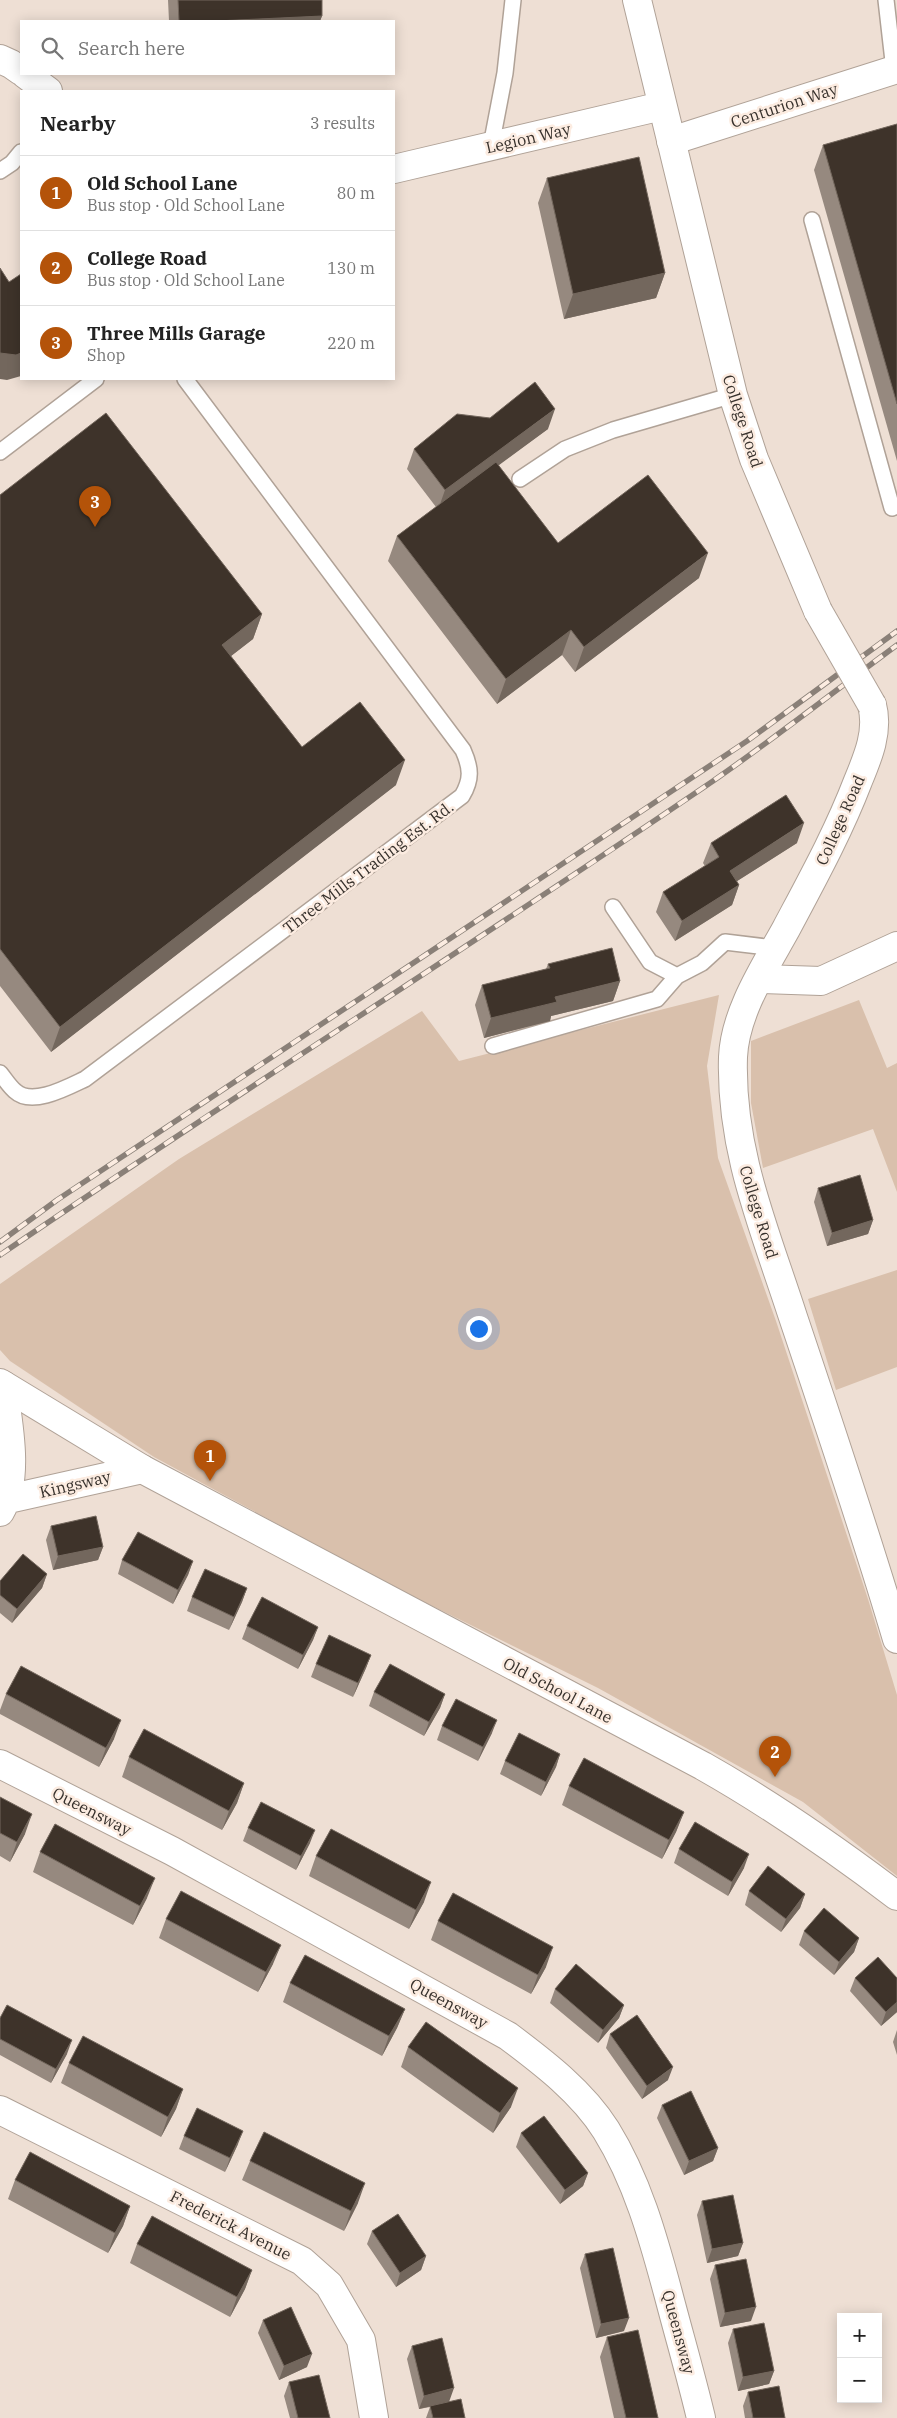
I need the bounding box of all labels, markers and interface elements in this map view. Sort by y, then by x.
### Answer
search box [20,20,395,75]
icon: search [38,34,66,62]
text: Search here [78,36,185,60]
street label: Centurion Way [728,78,840,132]
text: Nearby [40,109,116,137]
text: 3 results [310,113,375,133]
street label: Legion Way [484,118,573,157]
text: Old School Lane [87,171,238,195]
text: 1 [51,183,61,203]
text: 80 m [337,183,375,203]
text: Bus stop · Old School Lane [87,195,285,215]
text: College Road [87,246,207,270]
text: 2 [51,258,61,278]
text: 130 m [327,258,375,278]
text: Bus stop · Old School Lane [87,270,285,290]
text: Three Mills Garage [87,321,265,345]
text: 3 [51,333,61,353]
text: 220 m [327,333,375,353]
text: Shop [87,345,125,365]
street label: College Road [719,372,768,470]
pin: 3 [79,486,111,527]
street label: College Road [811,772,869,868]
street label: Three Mills Trading Est. Rd. [279,796,457,938]
street label: College Road [735,1163,783,1261]
your location [466,1316,492,1342]
pin: 1 [194,1440,226,1481]
street label: Kingsway [37,1466,113,1502]
street label: Old School Lane [500,1653,616,1727]
pin: 2 [759,1736,791,1777]
street label: Queensway [49,1783,135,1840]
street label: Queensway [407,1973,492,2033]
street label: Frederick Avenue [167,2186,295,2264]
street label: Queensway [658,2288,700,2377]
map controls [837,2313,882,2403]
button: + [837,2313,882,2358]
button: − [837,2358,882,2403]

